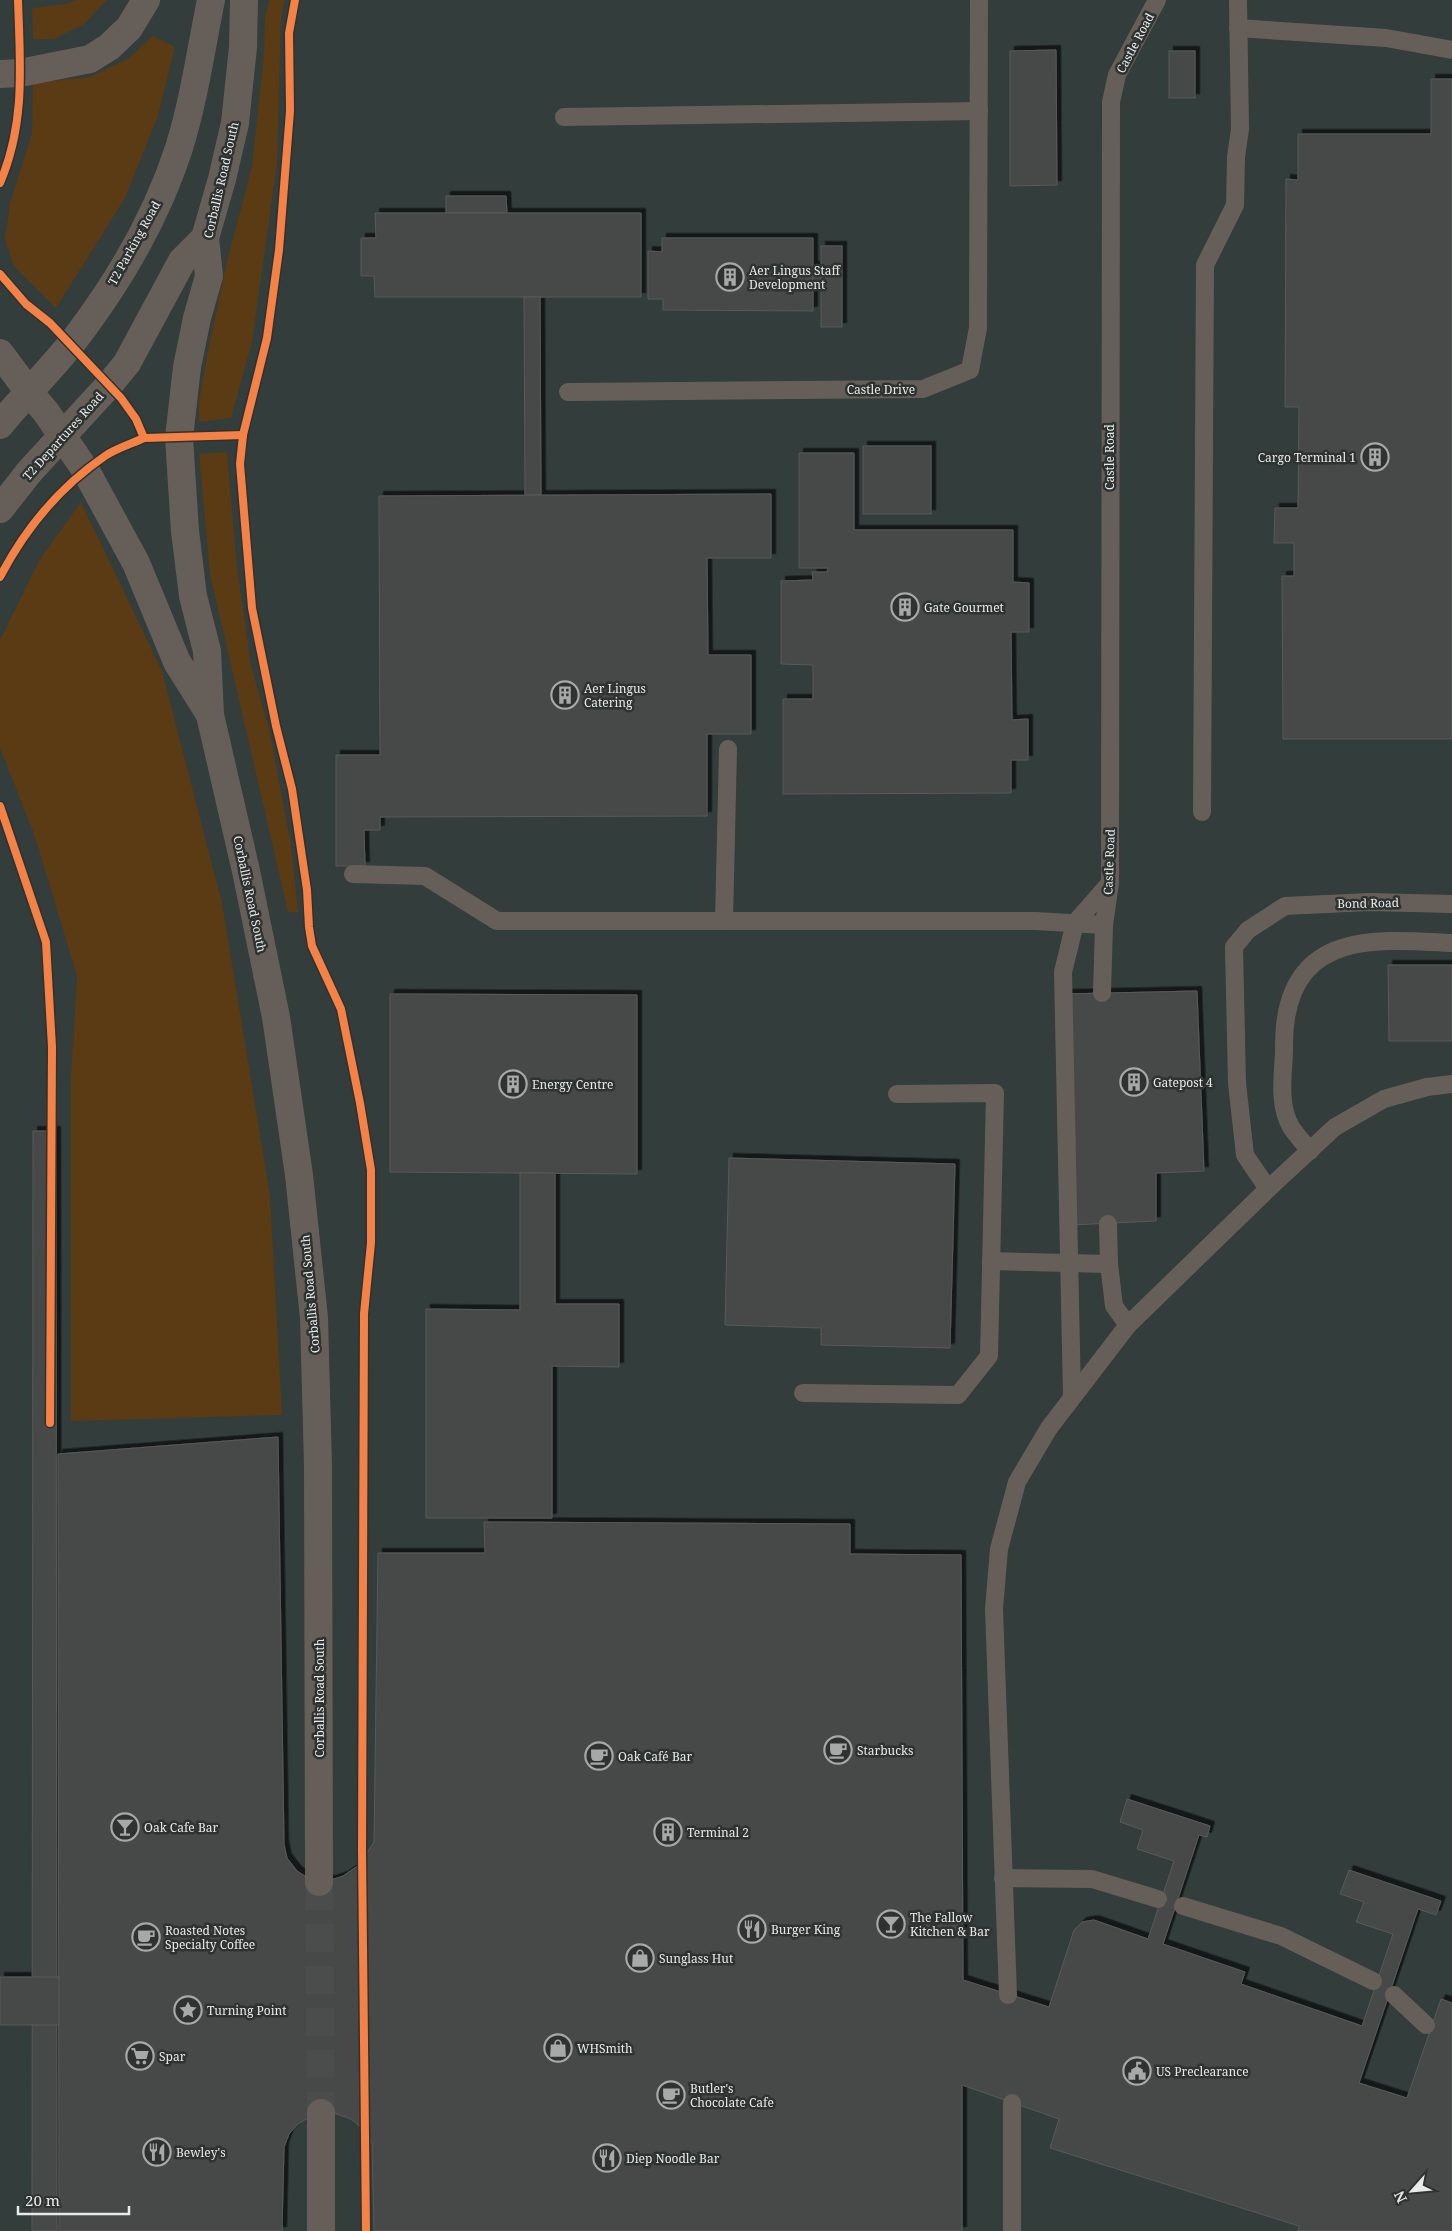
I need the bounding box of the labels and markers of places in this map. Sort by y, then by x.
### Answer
building icon: Aer Lingus Staff Development [715,262,745,292]
place label: Aer Lingus Staff Development [749,262,842,293]
building icon: Cargo Terminal 1 [1360,442,1390,472]
place label: Cargo Terminal 1 [1258,449,1356,466]
building icon: Gate Gourmet [890,592,920,622]
place label: Gate Gourmet [924,599,1004,616]
building icon: Aer Lingus Catering [550,680,580,710]
place label: Aer Lingus Catering [584,680,646,711]
building icon: Gatepost 4 [1119,1067,1149,1097]
building icon: Energy Centre [498,1069,528,1099]
place label: Gatepost 4 [1153,1074,1213,1091]
place label: Energy Centre [532,1076,613,1093]
cafe icon: Starbucks [823,1735,853,1765]
cafe icon: Oak Café Bar [584,1741,614,1771]
place label: Starbucks [857,1742,914,1759]
place label: Oak Café Bar [618,1748,692,1765]
bar icon: Oak Cafe Bar [110,1812,140,1842]
building icon: Terminal 2 [653,1817,683,1847]
place label: Oak Cafe Bar [144,1819,218,1836]
place label: Terminal 2 [687,1824,749,1841]
bar icon: The Fallow Kitchen & Bar [876,1909,906,1939]
place label: The Fallow Kitchen & Bar [910,1909,990,1940]
restaurant icon: Burger King [737,1914,767,1944]
place label: Burger King [771,1921,841,1938]
cafe icon: Roasted Notes Specialty Coffee [131,1922,161,1952]
place label: Roasted Notes Specialty Coffee [165,1922,255,1953]
shop icon: Sunglass Hut [625,1943,655,1973]
place label: Sunglass Hut [659,1950,733,1967]
place icon: Turning Point [173,1995,203,2025]
place label: Turning Point [207,2002,287,2019]
shop icon: WHSmith [543,2033,573,2063]
place label: WHSmith [577,2040,633,2057]
supermarket icon: Spar [125,2041,155,2071]
place label: Spar [159,2048,186,2065]
public building icon: US Preclearance [1122,2056,1152,2086]
place label: US Preclearance [1156,2063,1249,2080]
cafe icon: Butler's Chocolate Cafe [656,2080,686,2110]
place label: Butler's Chocolate Cafe [690,2080,774,2111]
restaurant icon: Bewley's [142,2137,172,2167]
restaurant icon: Diep Noodle Bar [592,2143,622,2173]
place label: Bewley's [176,2144,226,2161]
place label: Diep Noodle Bar [626,2150,720,2167]

